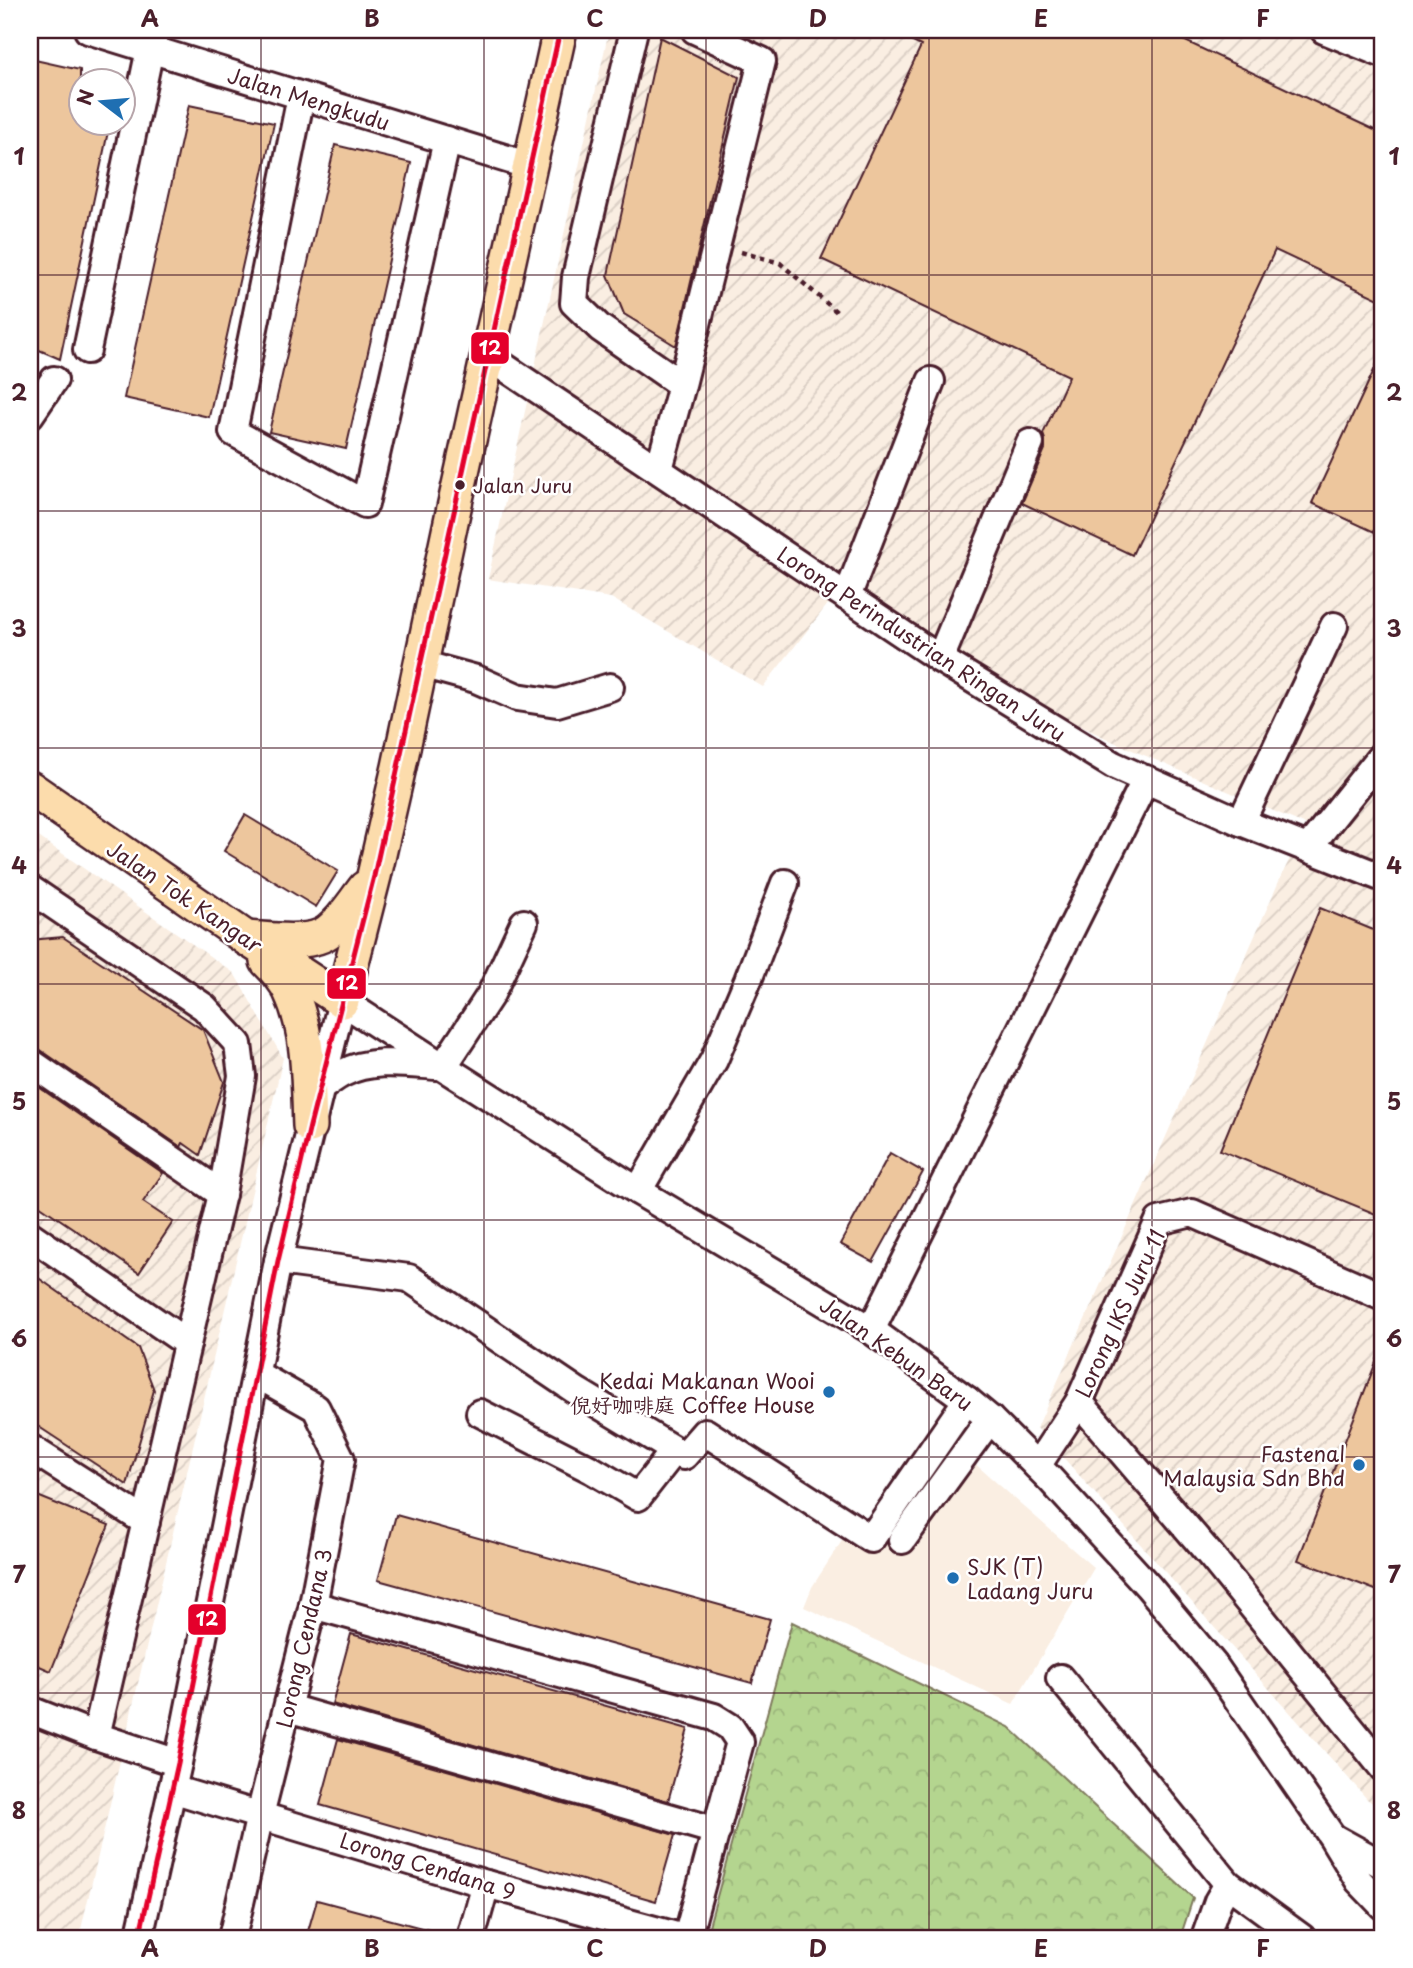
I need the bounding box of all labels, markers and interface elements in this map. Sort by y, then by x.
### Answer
text: A [141,0,159,35]
text: B [364,0,380,35]
text: C [586,0,604,35]
text: D [809,0,827,35]
text: E [1034,0,1048,35]
text: F [1256,0,1270,35]
street label: Jalan Mengkudu [224,58,394,138]
north arrow [66,66,136,136]
text: N [69,86,100,108]
text: 1 [14,138,25,173]
text: 1 [1389,138,1400,173]
line badge: 12 [470,331,510,365]
text: 12 [479,333,501,361]
text: 2 [11,374,27,409]
text: 2 [1386,374,1402,409]
place label: Jalan Juru [473,471,572,499]
marker: Jalan Juru [453,478,467,492]
street label: Lorong Perindustrian Ringan Juru [771,537,1073,749]
text: 3 [11,610,27,645]
text: 3 [1386,610,1402,645]
street label: Jalan Tok Kangar [101,832,270,960]
text: 4 [11,847,27,882]
text: 4 [1386,847,1402,882]
line badge: 12 [326,967,367,1000]
text: 12 [336,968,358,996]
text: 5 [12,1083,26,1118]
text: 5 [1387,1083,1401,1118]
street label: Lorong IKS Juru 11 [1066,1224,1172,1402]
street label: Jalan Kebun Baru [814,1288,980,1418]
text: 6 [11,1320,27,1355]
text: 6 [1386,1320,1402,1355]
place label: Kedai Makanan Wooi 倪好咖啡庭 Coffee House [570,1364,815,1420]
marker: Kedai Makanan Wooi 倪好咖啡庭 Coffee House [821,1384,837,1400]
place label: Fastenal Malaysia Sdn Bhd [1163,1437,1345,1493]
marker: Fastenal Malaysia Sdn Bhd [1351,1457,1367,1473]
street label: Lorong Cendana 3 [267,1545,339,1731]
place label: SJK (T) Ladang Juru [967,1550,1093,1606]
text: 7 [12,1556,26,1591]
text: 7 [1387,1556,1401,1591]
marker: SJK (T) Ladang Juru [945,1570,961,1586]
line badge: 12 [187,1603,227,1636]
text: 12 [196,1604,218,1632]
text: 8 [12,1792,26,1827]
text: 8 [1387,1792,1401,1827]
street label: Lorong Cendana 9 [336,1823,520,1907]
text: A [141,1930,159,1965]
text: B [364,1930,380,1965]
text: C [586,1930,604,1965]
text: D [809,1930,827,1965]
text: E [1034,1930,1048,1965]
text: F [1256,1930,1270,1965]

